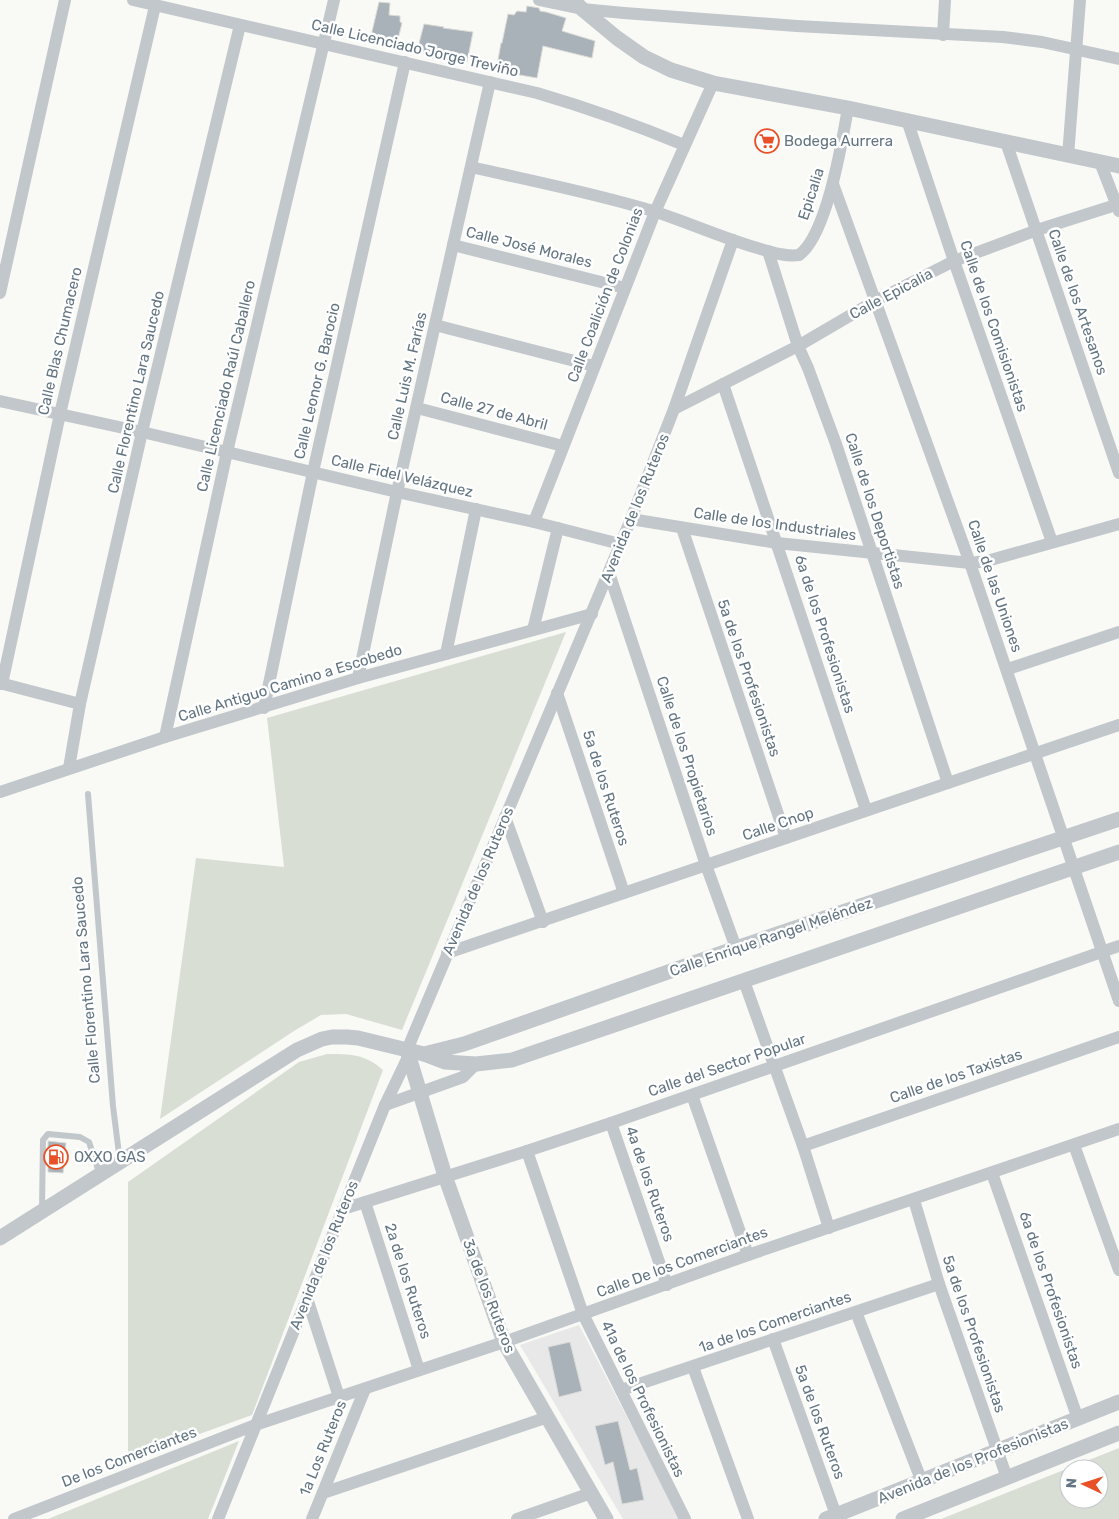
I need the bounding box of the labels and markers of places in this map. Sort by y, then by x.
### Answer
supermarket icon: Bodega Aurrera [754,128,780,154]
place label: Bodega Aurrera [784,132,893,150]
fuel station icon: OXXO GAS [43,1144,69,1170]
place label: OXXO GAS [74,1148,146,1166]

